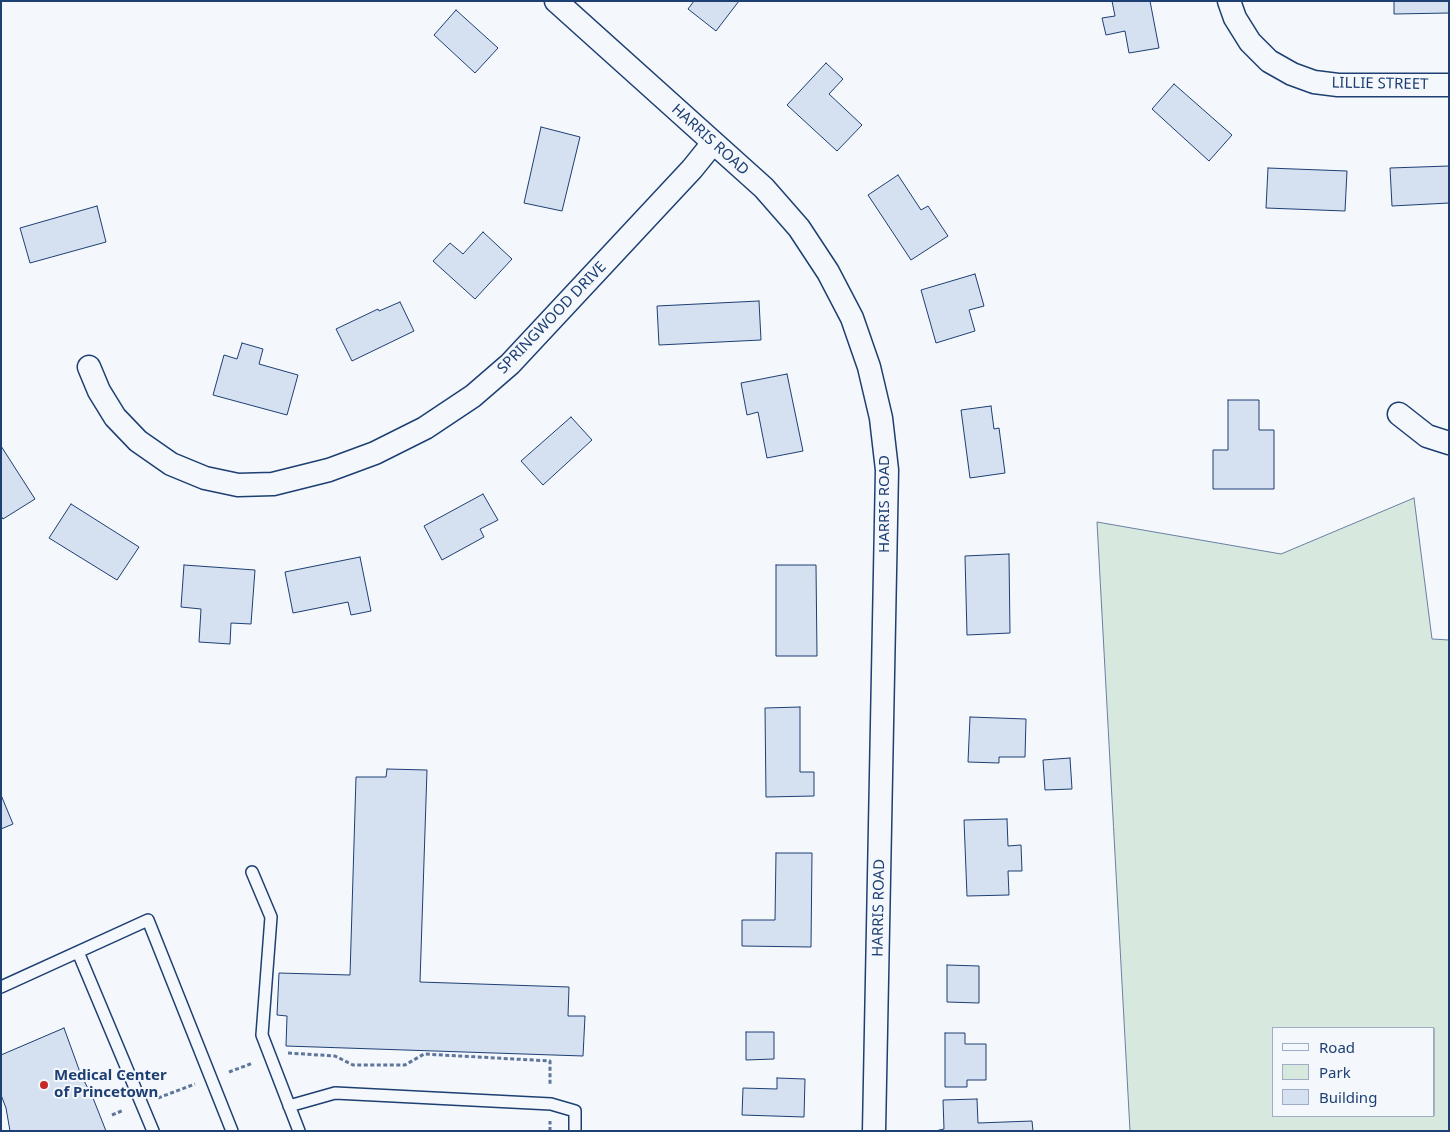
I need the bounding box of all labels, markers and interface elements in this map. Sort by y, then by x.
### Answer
street label: LILLIE STREET [1331,74,1429,94]
street label: HARRIS ROAD [668,101,752,179]
street label: SPRINGWOOD DRIVE [494,258,610,378]
street label: HARRIS ROAD [876,455,894,553]
street label: HARRIS ROAD [869,859,889,957]
legend [1272,1027,1435,1117]
text: Road [1319,1037,1355,1057]
text: Park [1319,1062,1351,1082]
place label: Medical Center of Princetown [54,1067,167,1102]
marker: Medical Center of Princetown [38,1079,50,1091]
text: Building [1319,1087,1377,1107]

